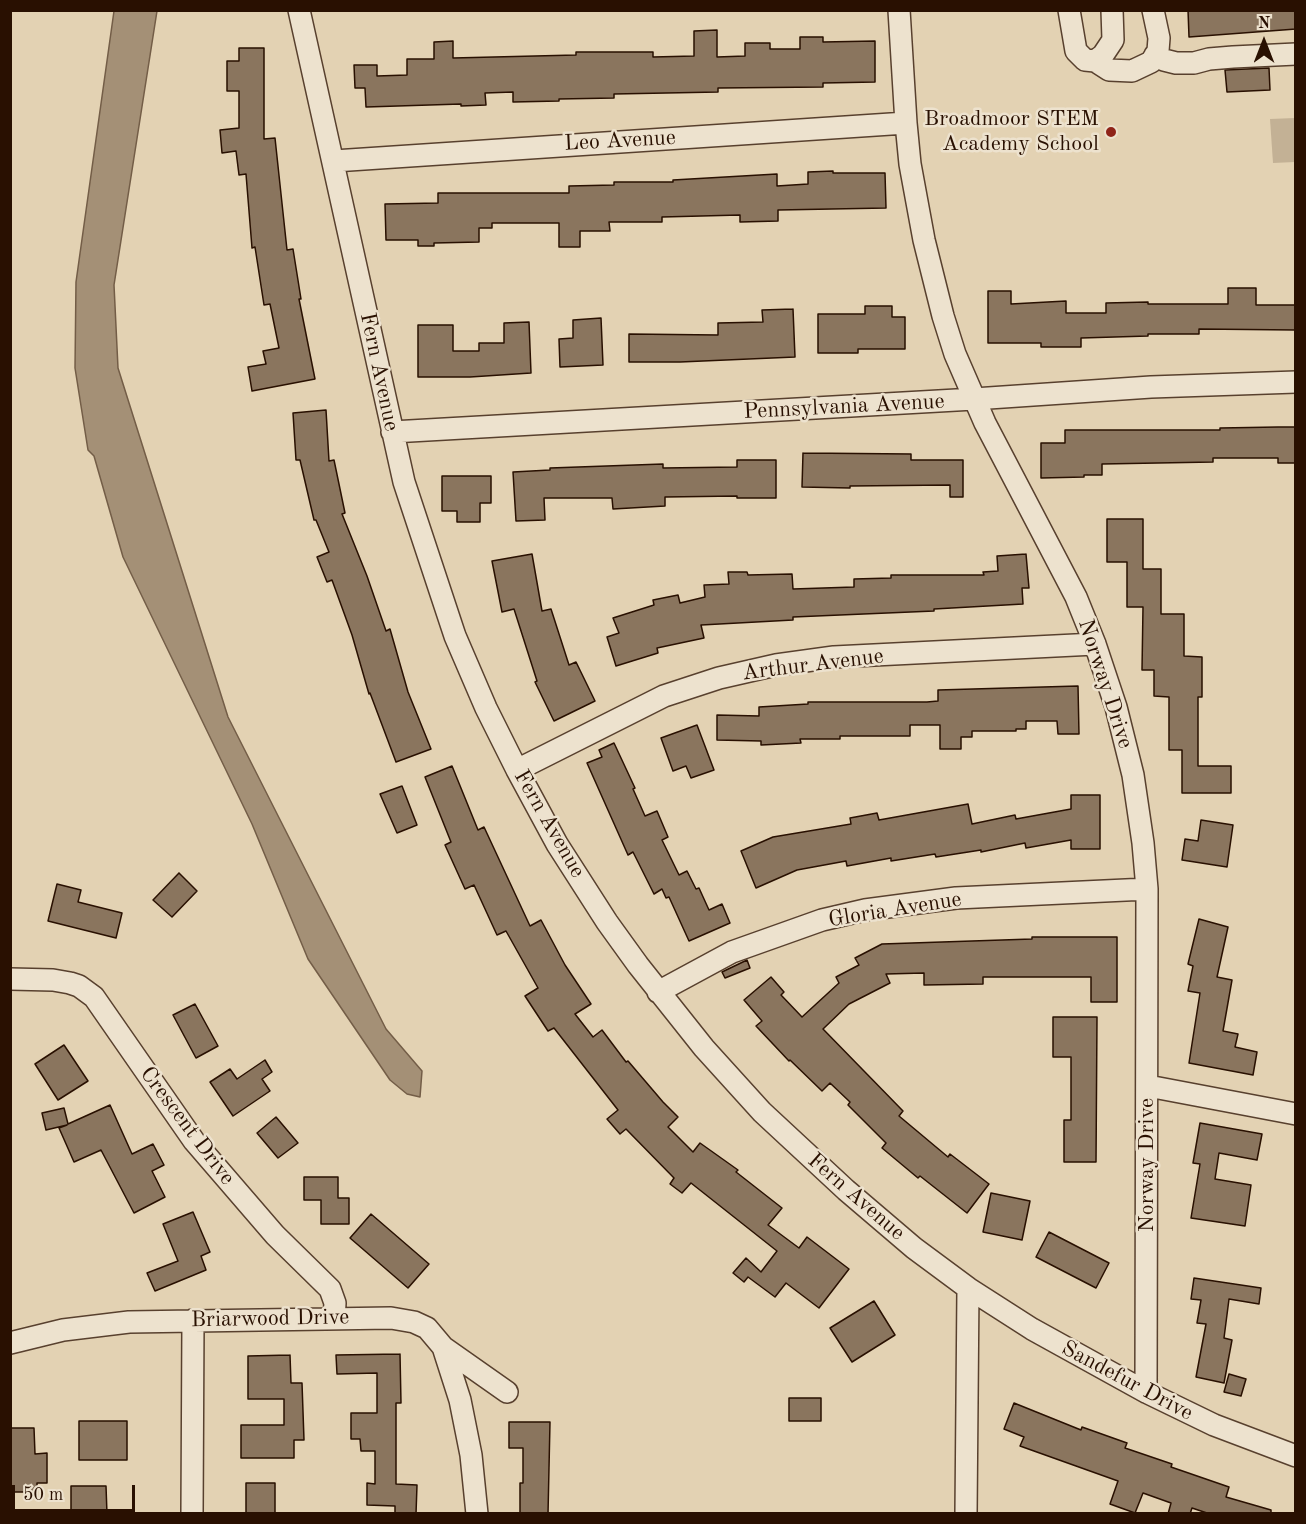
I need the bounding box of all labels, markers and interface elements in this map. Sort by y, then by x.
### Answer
north arrow [1234,12,1294,72]
text: N [1258,16,1270,32]
place label: Broadmoor STEM Academy School [924,106,1099,158]
street label: Leo Avenue [563,125,677,157]
marker: Broadmoor STEM Academy School [1104,125,1118,139]
street label: Fern Avenue [354,310,404,434]
street label: Pennsylvania Avenue [743,389,945,425]
street label: Norway Drive [1072,616,1138,752]
street label: Arthur Avenue [741,643,885,687]
street label: Fern Avenue [507,765,591,883]
street label: Gloria Avenue [826,886,964,934]
street label: Crescent Drive [134,1061,240,1191]
street label: Norway Drive [1134,1098,1160,1232]
street label: Fern Avenue [802,1148,910,1246]
street label: Briarwood Drive [191,1304,349,1334]
street label: Sandefur Drive [1057,1335,1197,1427]
scale bar [15,1473,138,1511]
text: 50 m [23,1486,63,1504]

